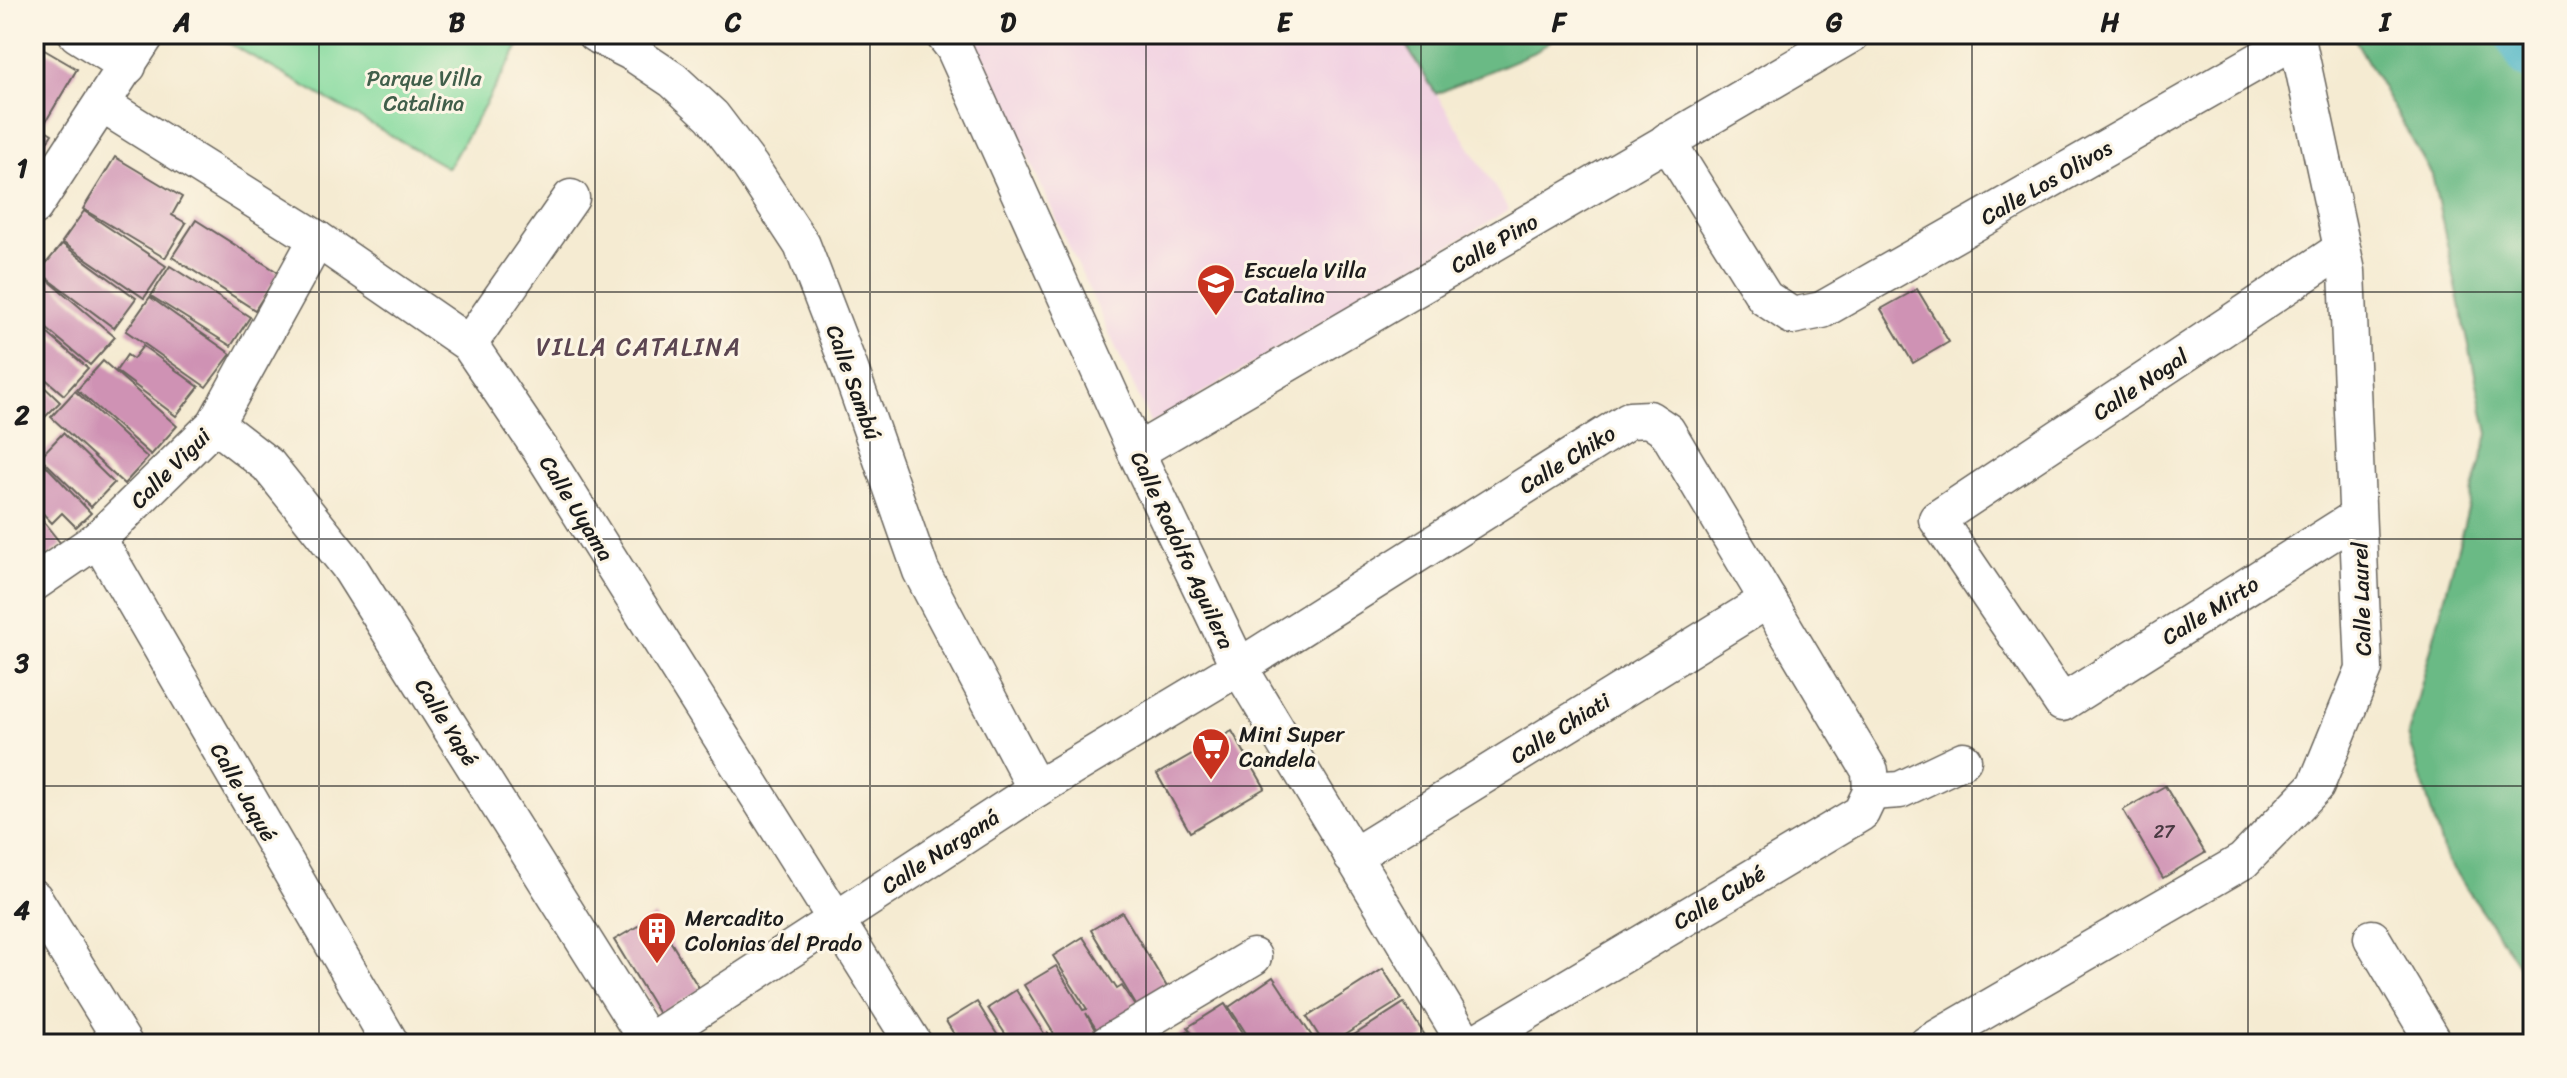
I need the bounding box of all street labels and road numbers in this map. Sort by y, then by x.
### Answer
street label: Calle Los Olivos [1973,129,2120,236]
street label: Calle Pino [1443,202,1546,284]
street label: Calle Sambú [815,319,892,445]
street label: Calle Nogal [2084,337,2197,431]
street label: Calle Chiko [1511,414,1624,505]
street label: Calle Vigui [120,418,221,518]
street label: Calle Rodolfo Aguilera [1119,444,1246,656]
street label: Calle Uyama [528,447,625,569]
street label: Calle Laurel [2340,541,2383,657]
street label: Calle Mirto [2154,565,2267,656]
street label: Calle Yapé [404,670,489,774]
street label: Calle Chiati [1502,682,1619,775]
street label: Calle Jaqué [199,735,288,849]
street label: Calle Narganá [873,798,1007,905]
street label: Calle Cubé [1665,854,1773,941]

